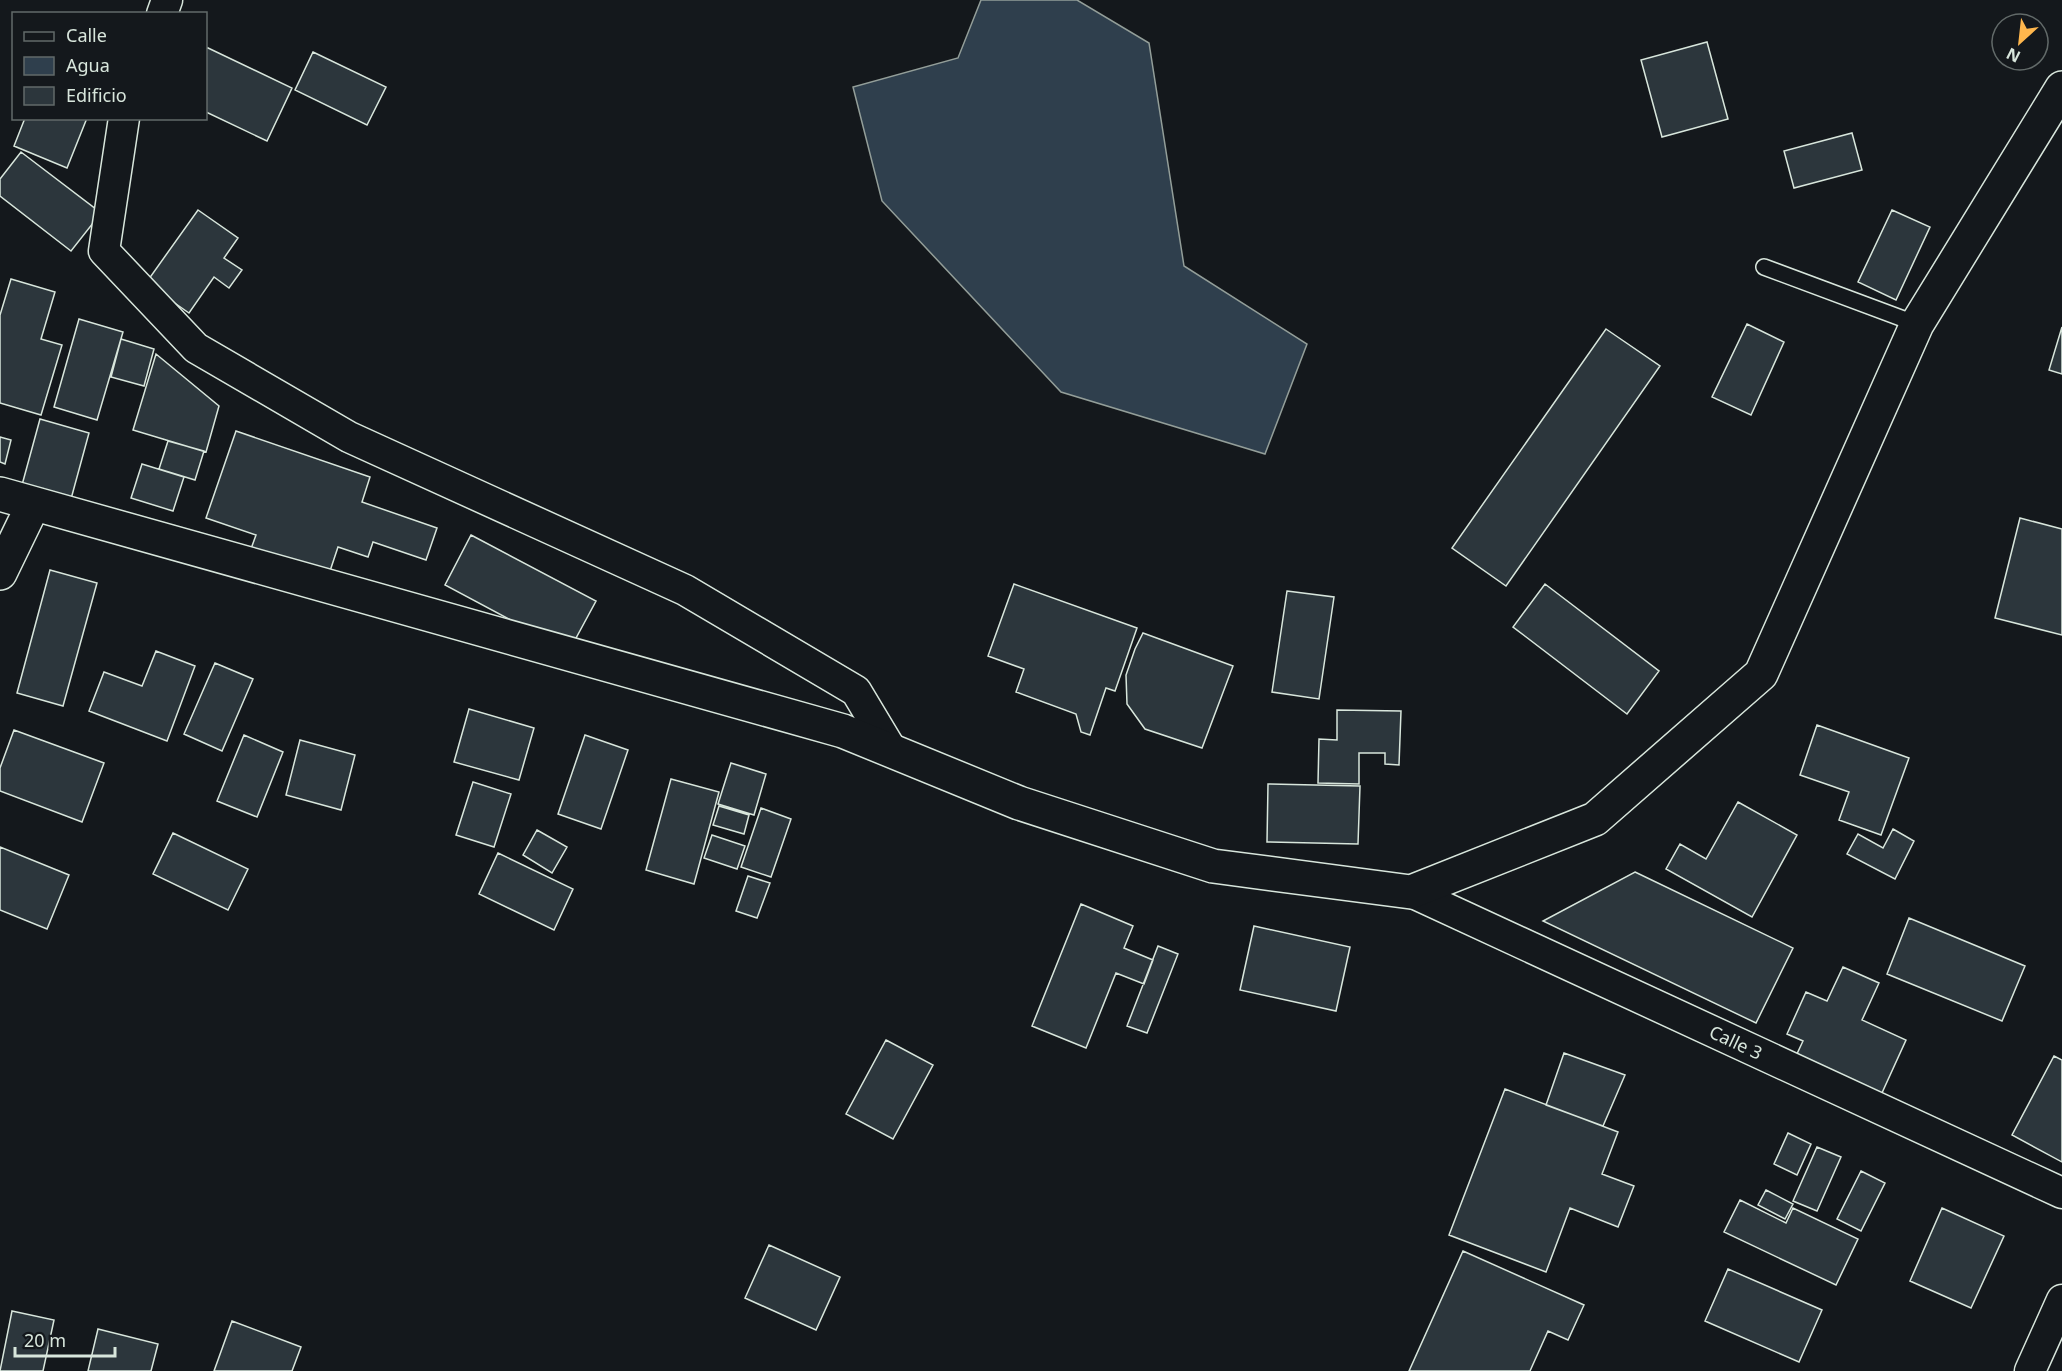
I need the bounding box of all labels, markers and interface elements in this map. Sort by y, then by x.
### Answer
legend [12,12,207,120]
north arrow [1990,12,2050,72]
text: Calle [66,23,107,47]
text: N [2002,43,2024,68]
text: Agua [66,53,110,77]
text: Edificio [66,83,127,107]
street label: Calle 3 [1706,1019,1766,1065]
scale bar [15,1320,116,1358]
text: 20 m [24,1328,66,1352]

